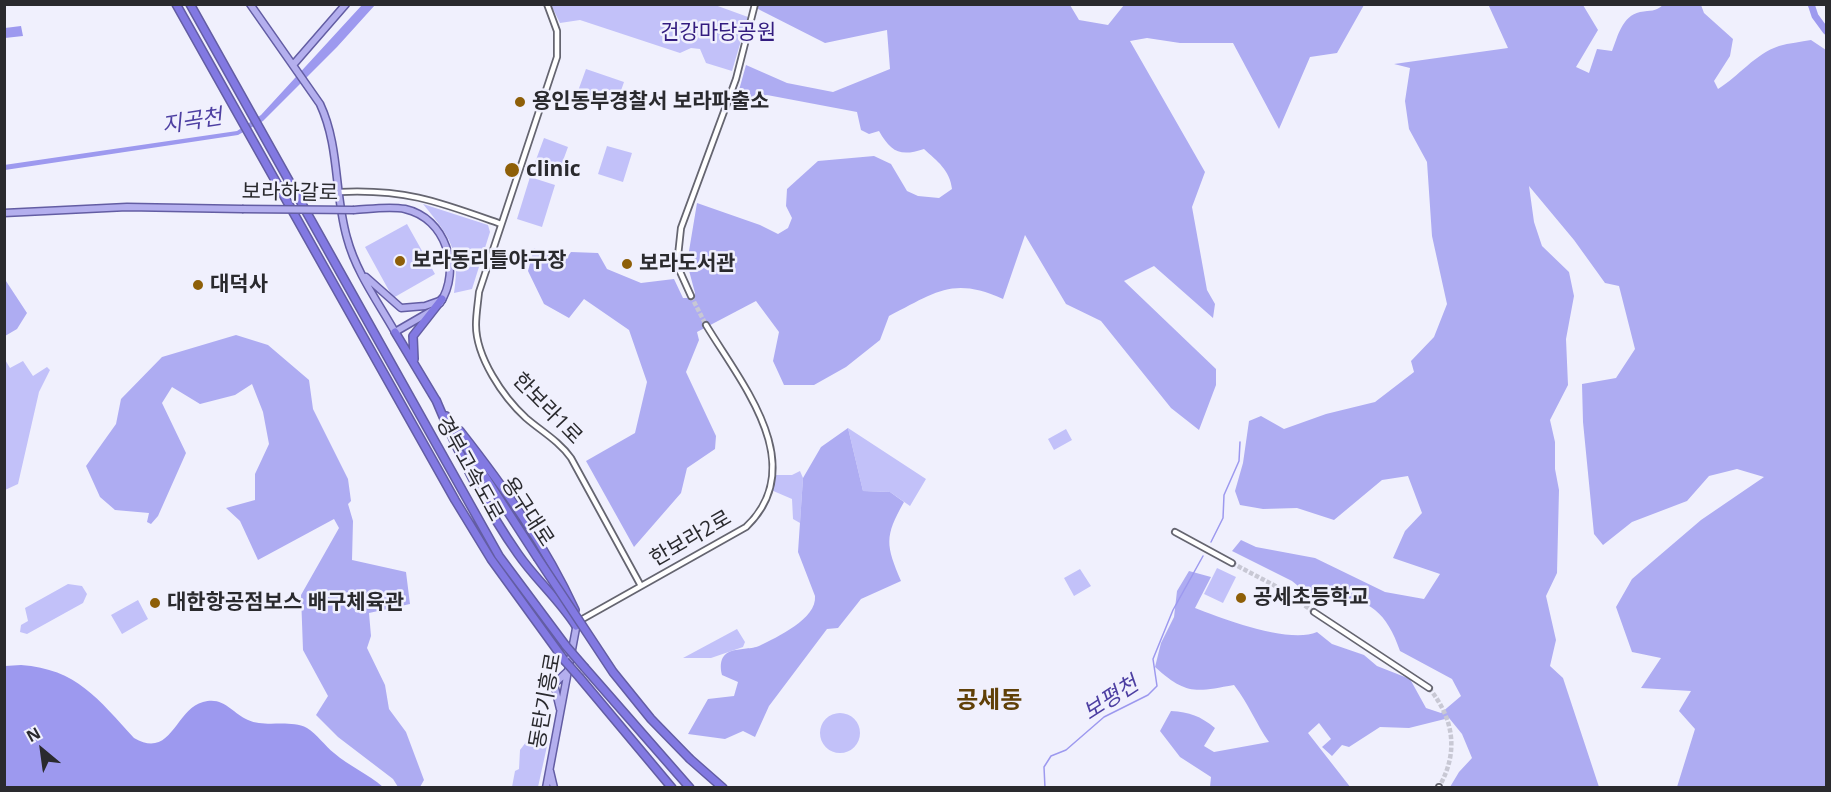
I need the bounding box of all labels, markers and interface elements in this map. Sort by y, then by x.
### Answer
park label: 건강마당공원 [660,20,776,46]
place label: 용인동부경찰서 보라파출소 [532,89,769,115]
marker: 용인동부경찰서 보라파출소 [513,95,527,109]
water label: 지곡천 [160,104,224,140]
place label: clinic [526,157,581,183]
marker: clinic [503,161,521,179]
street label: 보라하갈로 [241,180,339,206]
place label: 보라동리틀야구장 [412,248,567,274]
place label: 보라도서관 [639,251,736,277]
marker: 보라동리틀야구장 [393,254,407,268]
marker: 보라도서관 [620,257,634,271]
place label: 대덕사 [210,272,268,298]
marker: 대덕사 [191,278,205,292]
street label: 한보라1로 [507,368,587,450]
street label: 경부고속도로 [430,412,508,526]
street label: 용구대로 [495,473,559,551]
street label: 한보라2로 [646,506,736,572]
place label: 공세초등학교 [1253,585,1369,611]
place label: 대한항공점보스 배구체육관 [167,590,404,616]
marker: 공세초등학교 [1234,591,1248,605]
marker: 대한항공점보스 배구체육관 [148,596,162,610]
street label: 동탄기흥로 [525,651,567,751]
water label: 보평천 [1078,671,1144,727]
district label: 공세동 [956,687,1022,715]
north arrow [12,720,72,780]
text: N [22,721,44,747]

